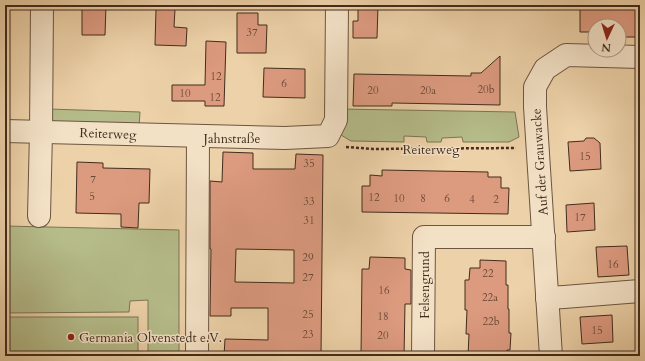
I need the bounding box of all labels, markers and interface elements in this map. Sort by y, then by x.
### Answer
north arrow [587,18,627,58]
house number: 37 [246,25,258,40]
text: N [601,40,612,55]
house number: 12 [210,69,222,84]
house number: 6 [281,76,287,91]
house number: 20b [477,82,495,97]
house number: 20 [367,83,379,98]
house number: 20a [420,83,436,98]
house number: 10 [179,86,191,101]
house number: 12 [209,90,221,105]
street label: Auf der Grauwacke [527,108,553,216]
street label: Reiterweg [79,124,137,144]
street label: Jahnstraße [201,130,261,148]
street label: Reiterweg [403,141,460,159]
house number: 15 [579,149,591,164]
house number: 35 [303,156,315,171]
house number: 7 [90,172,96,187]
house number: 5 [89,189,95,204]
house number: 12 [368,190,380,205]
house number: 10 [393,191,405,206]
house number: 8 [420,191,426,206]
house number: 6 [444,191,450,206]
house number: 4 [469,192,475,207]
house number: 2 [493,192,499,207]
house number: 33 [303,194,315,209]
house number: 17 [574,210,586,225]
house number: 31 [303,213,315,228]
house number: 29 [302,250,314,265]
street label: Felsengrund [416,251,434,319]
house number: 16 [607,257,619,272]
house number: 22 [482,266,494,281]
house number: 27 [302,270,314,285]
house number: 16 [378,283,390,298]
house number: 22a [482,290,498,305]
house number: 25 [302,307,314,322]
house number: 18 [377,309,389,324]
house number: 22b [482,314,500,329]
house number: 15 [591,323,603,338]
house number: 23 [302,327,314,342]
house number: 20 [377,328,389,343]
place label: Germania Olvenstedt e.V. [79,329,222,347]
marker: Germania Olvenstedt e.V. [66,332,76,342]

